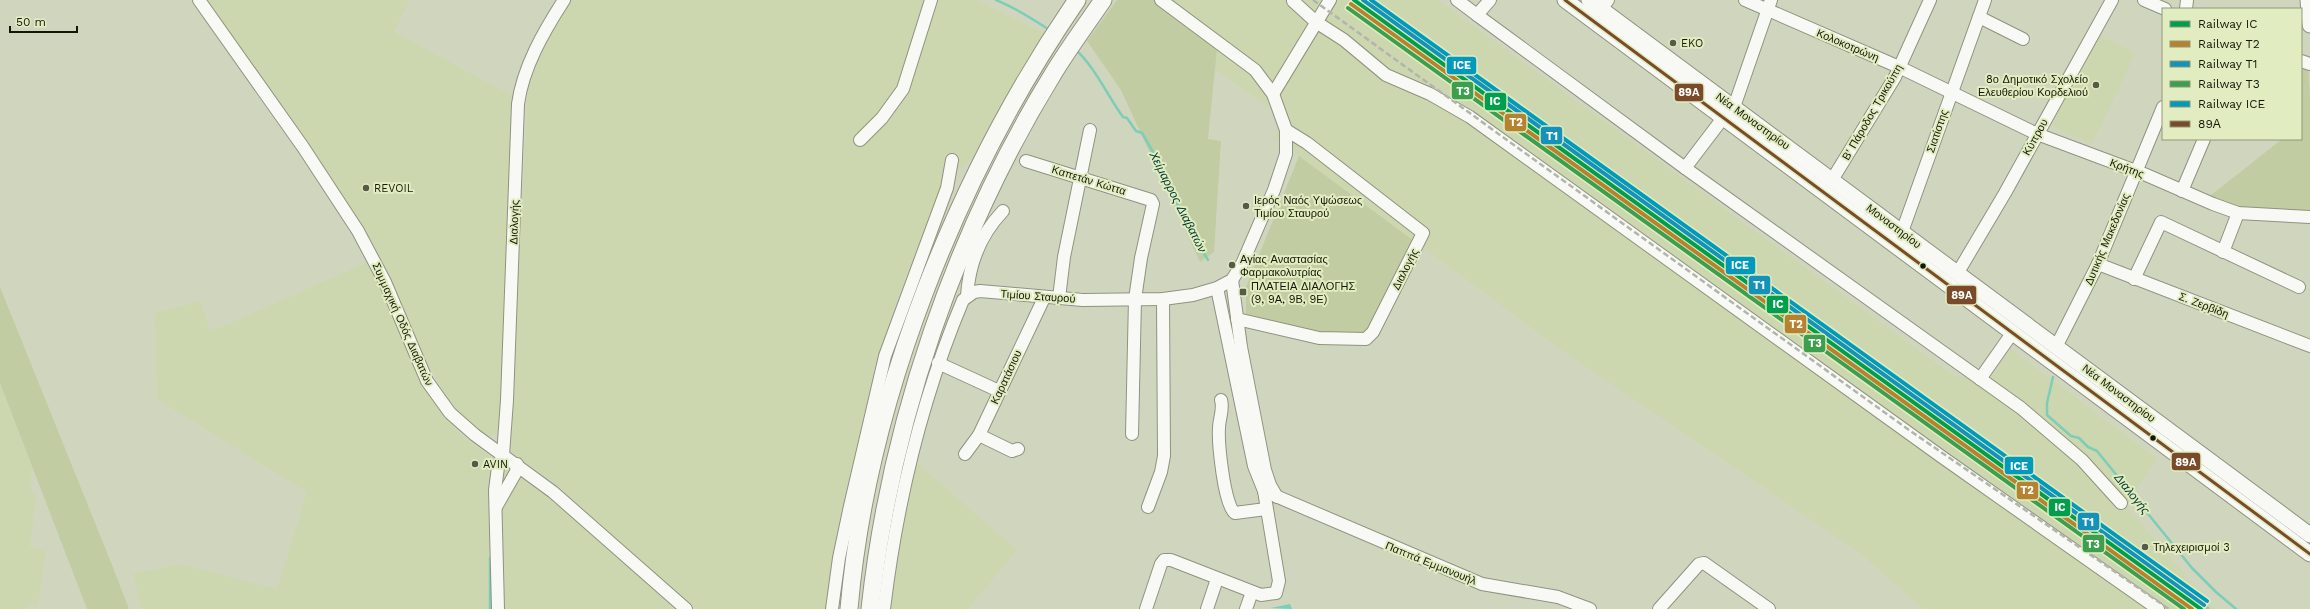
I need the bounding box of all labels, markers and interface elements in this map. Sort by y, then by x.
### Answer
scale bar [10,8,77,34]
legend [2162,8,2302,140]
text: 50 m [16,15,46,29]
text: Railway IC [2198,17,2258,31]
street label: Κολοκοτρώνη [1815,26,1881,64]
place label: EKO [1681,37,1703,50]
text: Railway T2 [2198,37,2260,51]
marker: EKO [1668,38,1678,48]
line badge: ICE [1446,56,1477,75]
text: Railway T1 [2198,57,2257,71]
text: ICE [1453,59,1471,72]
street label: Β' Πάροδος Τρικούπη [1840,62,1905,163]
place label: 8ο Δημοτικό Σχολείο Ελευθερίου Κορδελιού [1978,73,2088,99]
text: Railway T3 [2198,77,2260,91]
marker: 8ο Δημοτικό Σχολείο Ελευθερίου Κορδελιού [2091,80,2101,90]
line badge: T3 [1451,81,1474,100]
line badge: 89Α [1674,83,1704,102]
text: T3 [1456,85,1470,98]
text: 89Α [1678,86,1700,99]
street label: Νέα Μοναστηρίου [1713,90,1792,153]
line badge: IC [1484,92,1507,111]
text: IC [1490,95,1501,108]
text: Railway ICE [2198,97,2266,111]
street label: Σιατίστης [1924,108,1951,155]
line badge: T2 [1504,113,1527,132]
text: T2 [1509,116,1523,129]
street label: Κύπρου [2020,117,2051,158]
text: 89Α [2198,117,2221,131]
line badge: T1 [1540,126,1563,145]
text: T1 [1546,130,1558,143]
water label: Χείμαρρος Διαβατών [1146,148,1209,255]
street label: Κρήτης [2108,156,2146,181]
street label: Καπετάν Κώττα [1050,163,1128,198]
place label: REVOIL [374,182,414,195]
marker: REVOIL [361,183,371,193]
street label: Δυτικής Μακεδονίας [2082,191,2133,287]
place label: Ιερός Ναός Υψώσεως Τιμίου Σταυρού [1254,194,1362,220]
street label: Διαλογής [507,200,522,244]
marker: Ιερός Ναός Υψώσεως Τιμίου Σταυρού [1241,201,1251,211]
street label: Μοναστηρίου [1864,202,1924,251]
street label: Διαλογής [1390,246,1421,292]
place label: Αγίας Αναστασίας Φαρμακολυτρίας [1240,253,1328,279]
line badge: ICE [1725,256,1756,275]
text: ICE [1731,259,1749,272]
marker: Αγίας Αναστασίας Φαρμακολυτρίας [1227,260,1237,270]
street label: Συμμαχική Οδός Διαβατών [369,261,436,388]
unlabelled marker [1918,261,1928,271]
line badge: T1 [1748,275,1771,295]
text: T1 [1753,279,1765,292]
place label: ΠΛΑΤΕΙΑ ΔΙΑΛΟΓΗΣ (9, 9Α, 9Β, 9Ε) [1251,280,1355,306]
line badge: 89Α [1946,285,1977,305]
street label: Τιμίου Σταυρού [1000,287,1076,306]
marker: ΠΛΑΤΕΙΑ ΔΙΑΛΟΓΗΣ (9, 9Α, 9Β, 9Ε) [1238,287,1248,297]
text: 89Α [1951,289,1973,302]
street label: Σ. Ζερβίδη [2177,290,2231,321]
line badge: IC [1766,295,1789,314]
text: IC [1773,298,1784,311]
line badge: T2 [1784,314,1807,334]
text: T2 [1789,318,1803,331]
line badge: T3 [1803,334,1826,353]
text: T3 [1808,337,1822,350]
street label: Καρατάσιου [988,348,1025,406]
street label: Νέα Μοναστηρίου [2080,362,2158,425]
unlabelled marker [2148,433,2158,443]
line badge: 89Α [2171,452,2201,471]
line badge: ICE [2004,456,2034,475]
text: 89Α [2175,456,2197,469]
place label: AVIN [483,458,508,471]
marker: AVIN [470,459,480,469]
text: ICE [2010,460,2028,473]
water label: Διαλογής [2111,470,2153,517]
line badge: T2 [2016,481,2039,500]
text: T2 [2020,484,2034,497]
line badge: IC [2048,498,2071,517]
text: IC [2055,501,2066,514]
line badge: T1 [2077,512,2100,531]
text: T1 [2082,516,2094,529]
line badge: T3 [2082,534,2105,553]
text: T3 [2086,538,2100,551]
street label: Παππά Εμμανουήλ [1383,539,1479,588]
place label: Τηλεχειρισμοί 3 [2153,541,2230,554]
marker: Τηλεχειρισμοί 3 [2140,542,2150,552]

